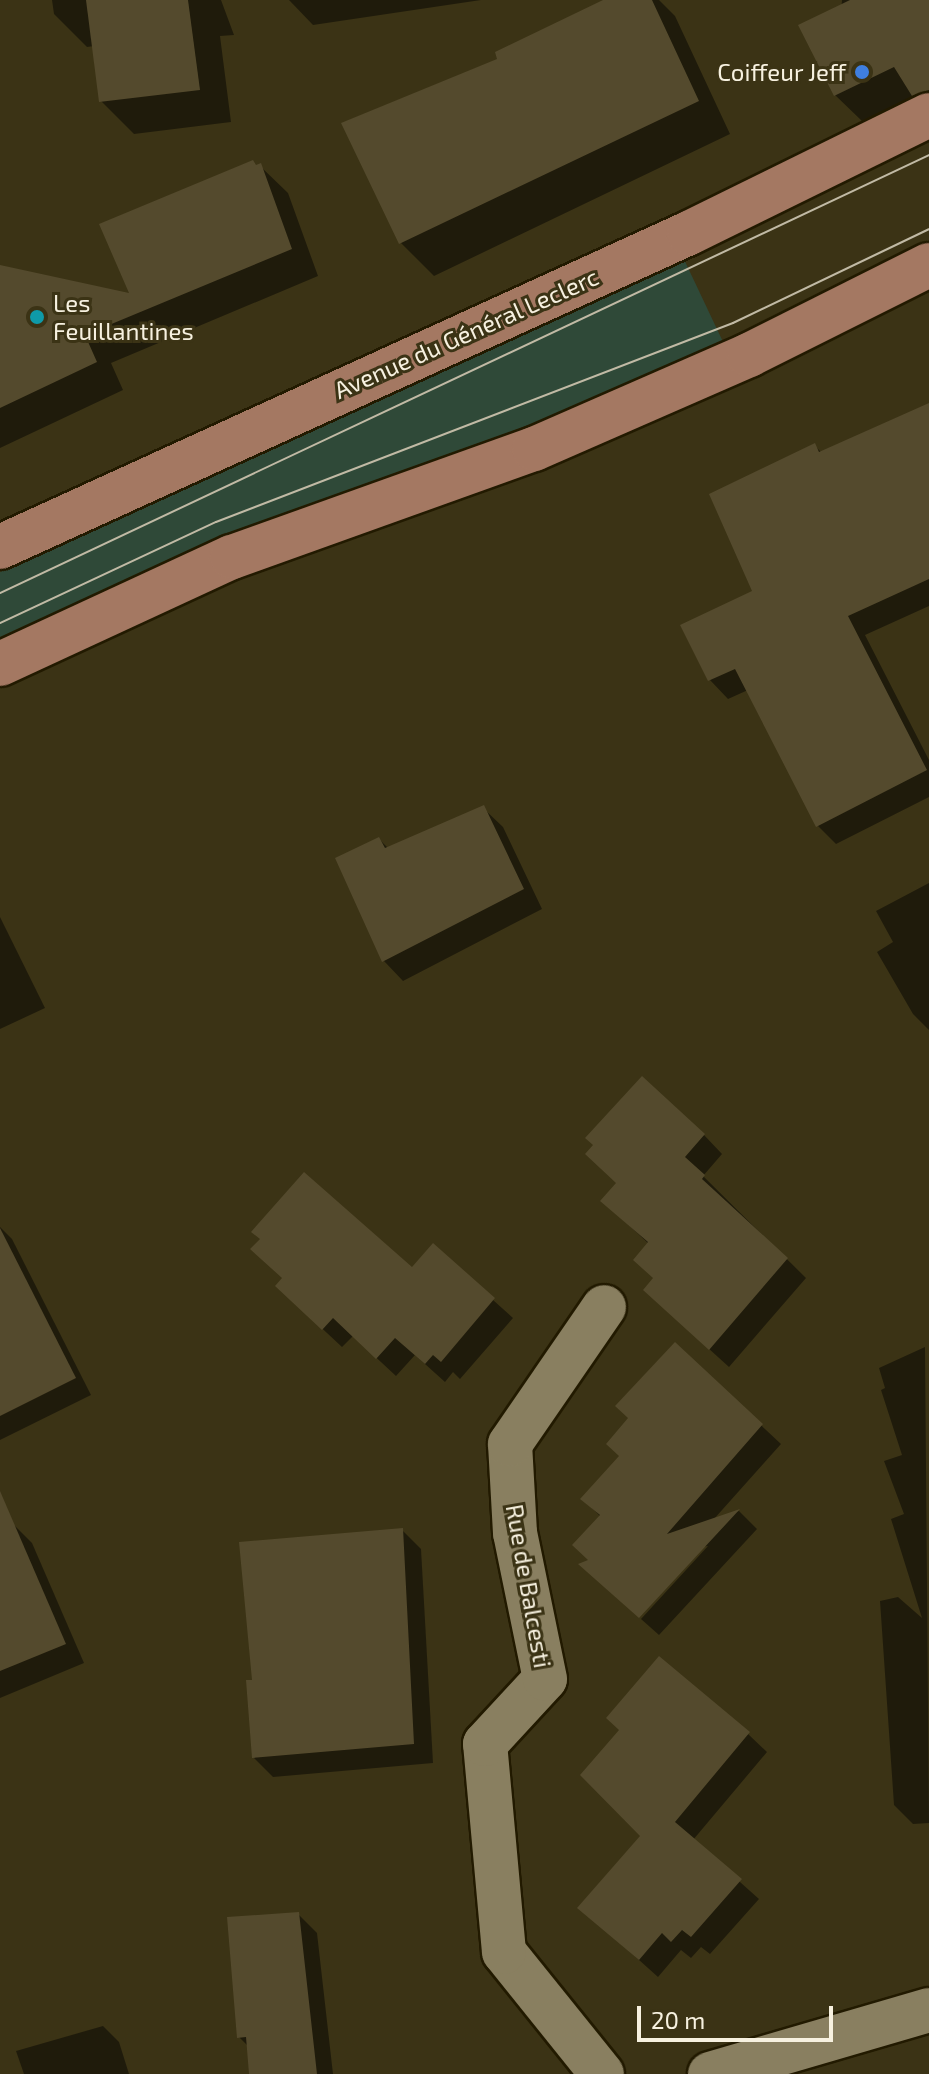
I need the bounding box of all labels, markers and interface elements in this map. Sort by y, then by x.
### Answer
place label: Coiffeur Jeff [716,58,846,86]
marker: Coiffeur Jeff [853,63,871,81]
street label: Avenue du Général Leclerc [329,262,603,404]
place label: Les Feuillantines [53,289,194,345]
marker: Les Feuillantines [28,308,46,326]
street label: Rue de Balcesti [500,1502,558,1670]
scale bar [641,1990,837,2040]
text: 20 m [651,2005,705,2034]

